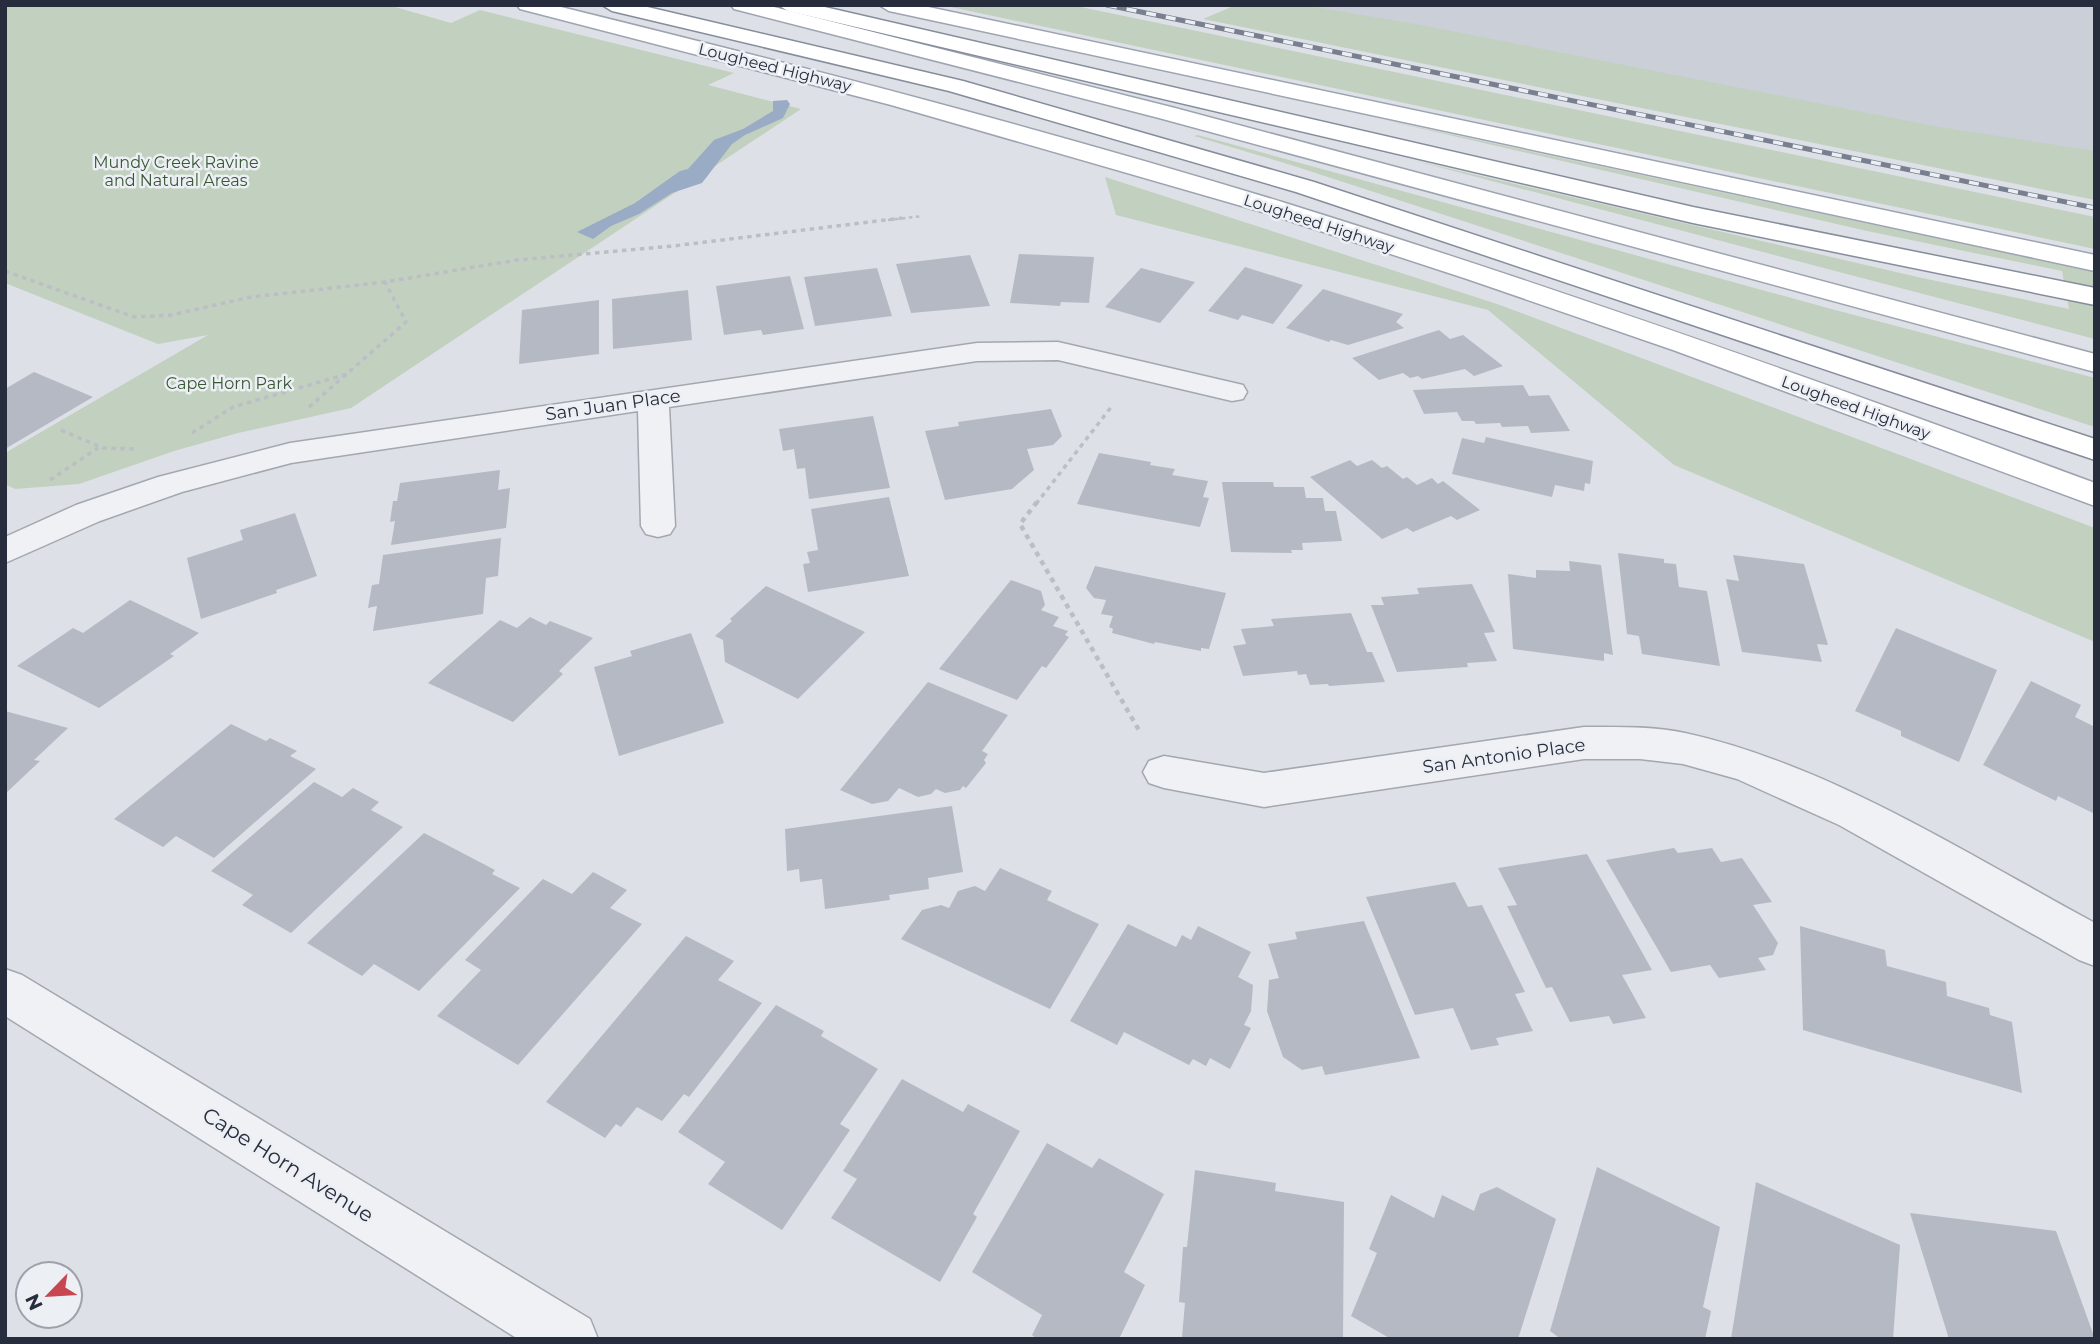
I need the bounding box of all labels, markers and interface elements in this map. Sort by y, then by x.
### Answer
street label: Lougheed Highway [697,39,854,96]
park label: Mundy Creek Ravine and Natural Areas [93,153,259,190]
street label: Lougheed Highway [1241,190,1397,257]
street label: Lougheed Highway [1779,372,1933,443]
park label: Cape Horn Park [166,374,293,393]
street label: San Juan Place [544,385,682,425]
street label: San Antonio Place [1421,734,1587,778]
street label: Cape Horn Avenue [198,1102,378,1227]
north arrow [14,1260,84,1330]
text: N [20,1290,48,1314]

